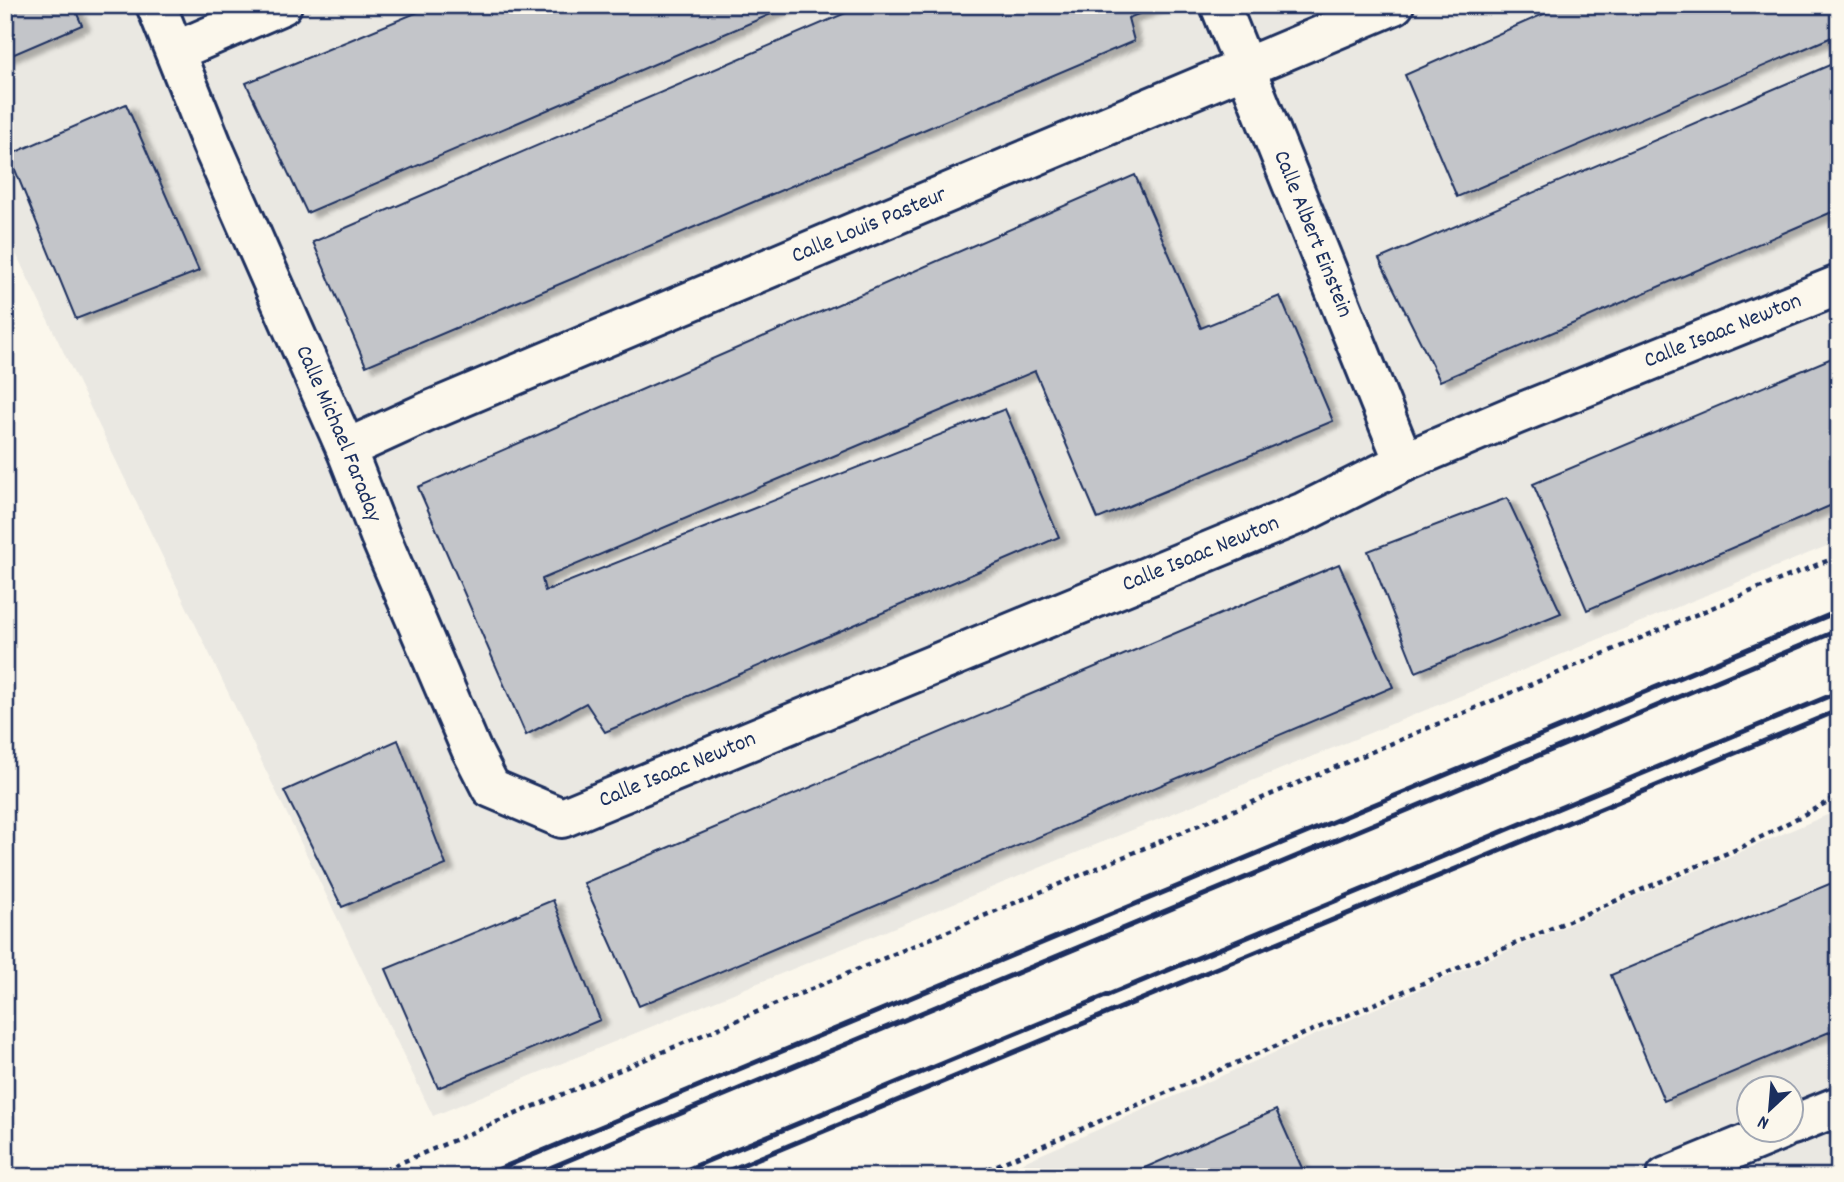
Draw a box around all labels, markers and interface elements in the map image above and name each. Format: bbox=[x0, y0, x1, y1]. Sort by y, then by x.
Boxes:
street label: Calle Albert Einstein bbox=[1264, 146, 1361, 323]
street label: Calle Louis Pasteur bbox=[787, 178, 952, 273]
street label: Calle Isaac Newton bbox=[1639, 285, 1807, 378]
street label: Calle Michael Faraday bbox=[286, 340, 390, 528]
street label: Calle Isaac Newton bbox=[1117, 507, 1284, 602]
street label: Calle Isaac Newton bbox=[594, 723, 761, 817]
north arrow bbox=[1736, 1074, 1806, 1144]
text: N bbox=[1754, 1107, 1774, 1135]

